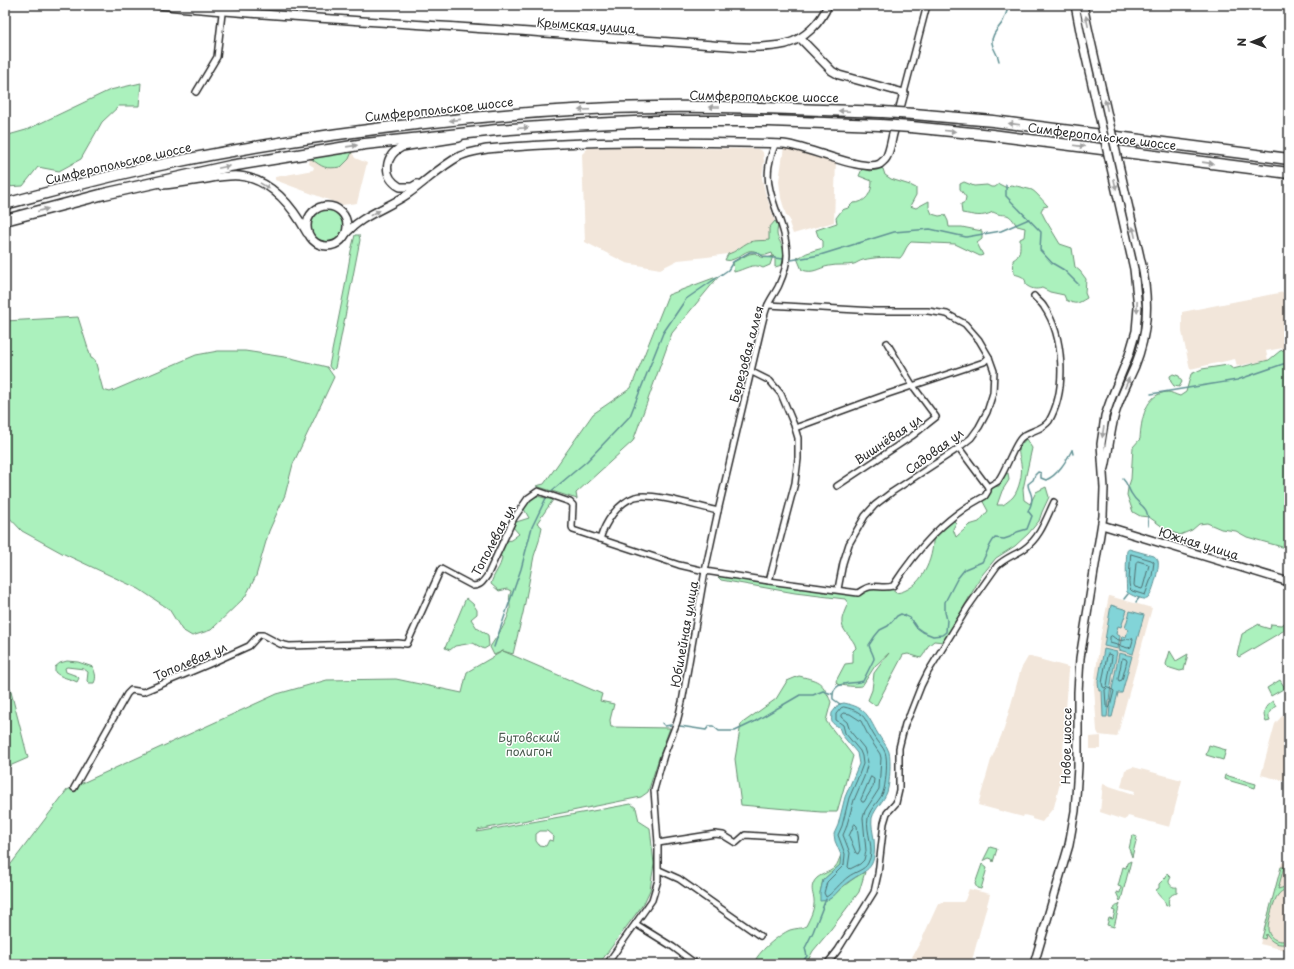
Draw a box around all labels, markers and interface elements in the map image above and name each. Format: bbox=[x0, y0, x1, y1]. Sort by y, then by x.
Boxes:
street label: Крымская улица bbox=[536, 13, 637, 37]
one-way arrow bbox=[1083, 15, 1089, 27]
north arrow bbox=[1232, 22, 1272, 62]
text: N bbox=[1233, 37, 1250, 47]
street label: Симферопольское шоссе bbox=[689, 86, 839, 106]
street label: Симферопольское шоссе bbox=[364, 92, 514, 126]
one-way arrow bbox=[1102, 99, 1108, 111]
one-way arrow bbox=[707, 104, 720, 110]
one-way arrow bbox=[577, 107, 590, 113]
one-way arrow bbox=[838, 107, 850, 114]
one-way arrow bbox=[449, 117, 461, 123]
street label: Симферопольское шоссе bbox=[1027, 118, 1177, 154]
one-way arrow bbox=[1008, 121, 1020, 127]
one-way arrow bbox=[517, 124, 529, 131]
one-way arrow bbox=[944, 128, 956, 134]
street label: Симферопольское шоссе bbox=[43, 137, 193, 189]
one-way arrow bbox=[1073, 142, 1085, 149]
one-way arrow bbox=[346, 143, 358, 149]
one-way arrow bbox=[1202, 160, 1214, 166]
one-way arrow bbox=[218, 164, 230, 170]
one-way arrow bbox=[1112, 177, 1118, 190]
one-way arrow bbox=[259, 183, 271, 190]
one-way arrow bbox=[36, 206, 49, 212]
one-way arrow bbox=[370, 210, 381, 217]
one-way arrow bbox=[1131, 225, 1137, 238]
one-way arrow bbox=[1134, 301, 1141, 313]
street label: Березовая аллея bbox=[724, 304, 768, 404]
one-way arrow bbox=[1124, 377, 1130, 388]
street label: Вишнёвая ул bbox=[851, 410, 925, 468]
street label: Садовая ул bbox=[901, 424, 967, 478]
one-way arrow bbox=[1100, 426, 1106, 438]
street label: Тополевая ул bbox=[467, 501, 519, 579]
street label: Южная улица bbox=[1157, 522, 1242, 564]
street label: Юбилейная улица bbox=[666, 579, 702, 689]
street label: Тополевая ул bbox=[150, 637, 230, 685]
street label: Новое шоссе bbox=[1056, 707, 1076, 785]
park label: Бутовский полигон bbox=[498, 728, 560, 760]

